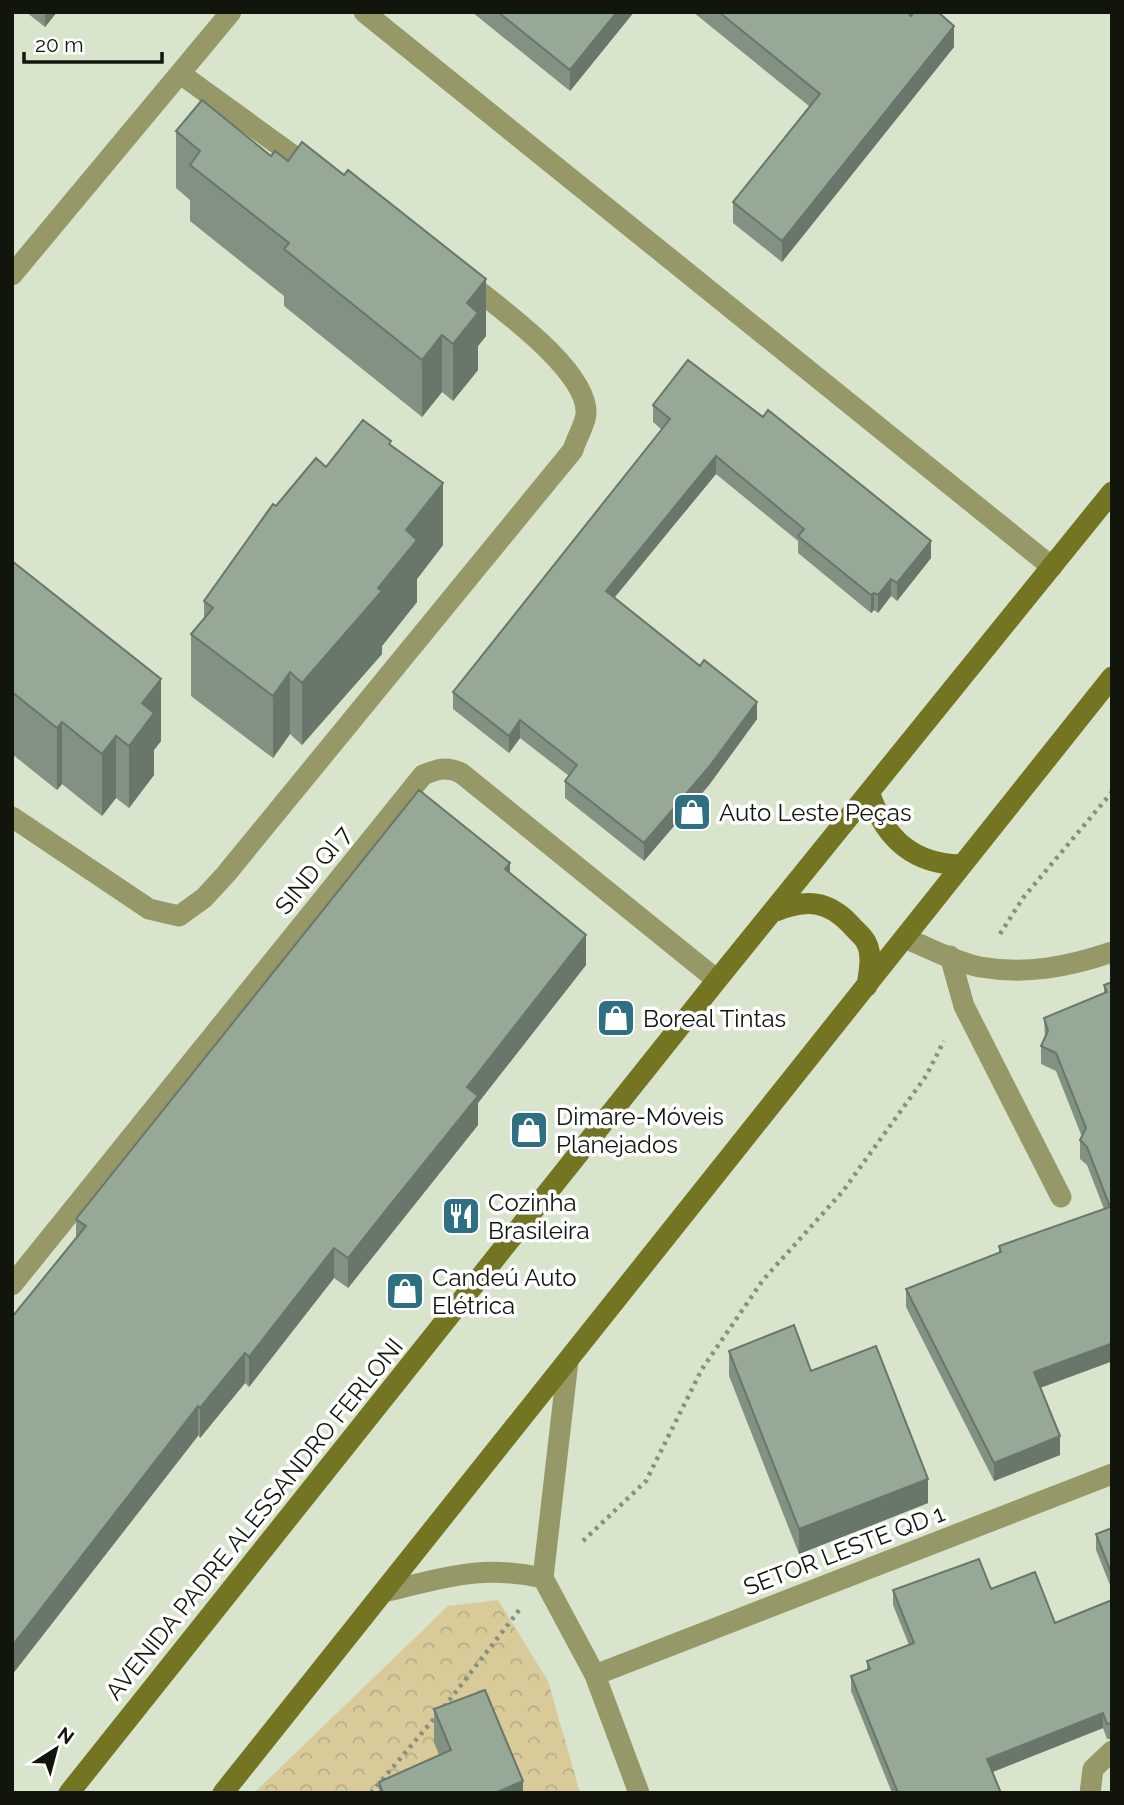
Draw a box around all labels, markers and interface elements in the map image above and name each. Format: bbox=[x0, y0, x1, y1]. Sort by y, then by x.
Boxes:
scale bar bbox=[24, 21, 163, 65]
text: 20 m bbox=[35, 32, 83, 57]
shop icon: Auto Leste Peças bbox=[671, 791, 713, 833]
place label: Auto Leste Peças bbox=[719, 798, 912, 827]
street label: SIND QI 7 bbox=[269, 820, 357, 920]
shop icon: Boreal Tintas bbox=[595, 997, 637, 1039]
place label: Boreal Tintas bbox=[643, 1004, 786, 1033]
place label: Dimare-Móveis Planejados bbox=[556, 1102, 724, 1159]
shop icon: Dimare-Móveis Planejados bbox=[508, 1109, 550, 1151]
place label: Cozinha Brasileira bbox=[488, 1188, 590, 1245]
restaurant icon: Cozinha Brasileira bbox=[440, 1195, 482, 1237]
place label: Candeú Auto Elétrica bbox=[432, 1263, 577, 1320]
shop icon: Candeú Auto Elétrica bbox=[384, 1270, 426, 1312]
street label: AVENIDA PADRE ALESSANDRO FERLONI bbox=[99, 1332, 409, 1706]
street label: SETOR LESTE QD 1 bbox=[739, 1498, 949, 1602]
north arrow bbox=[21, 1714, 91, 1784]
text: N bbox=[54, 1722, 78, 1748]

